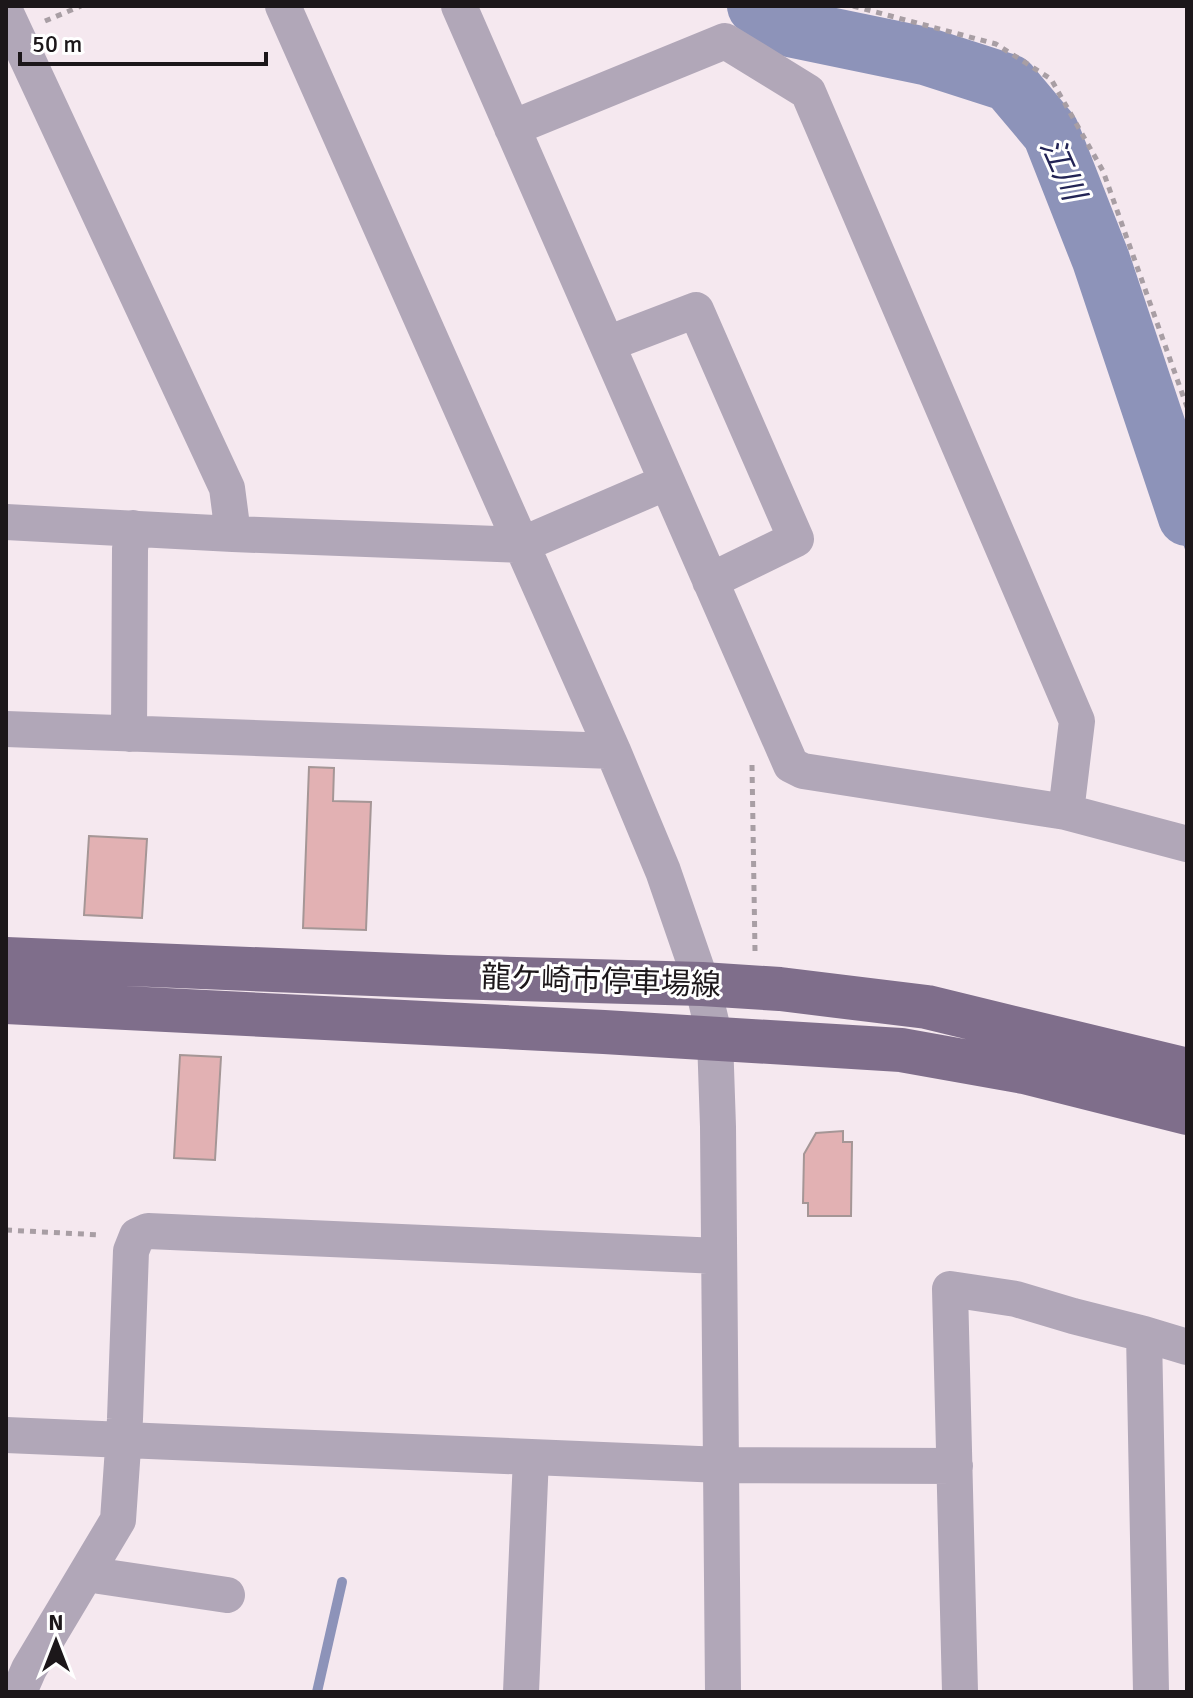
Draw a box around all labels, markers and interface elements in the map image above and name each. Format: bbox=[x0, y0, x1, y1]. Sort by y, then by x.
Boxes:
scale bar bbox=[20, 16, 266, 66]
text: 50 m bbox=[32, 29, 82, 59]
water label: 江川 bbox=[1032, 132, 1095, 209]
street label: 龍ケ崎市停車場線 bbox=[480, 959, 722, 1004]
north arrow bbox=[16, 1602, 96, 1682]
text: N bbox=[48, 1609, 64, 1636]

